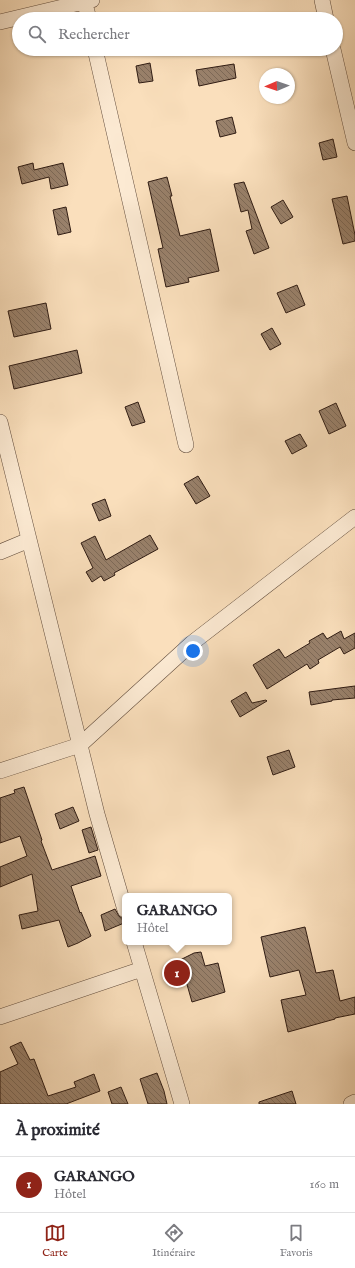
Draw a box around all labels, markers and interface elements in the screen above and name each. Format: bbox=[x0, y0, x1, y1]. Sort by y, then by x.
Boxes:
search box bbox=[12, 12, 343, 56]
icon: search bbox=[26, 23, 48, 45]
text: Rechercher bbox=[58, 25, 130, 44]
north arrow bbox=[259, 68, 295, 104]
your location bbox=[183, 641, 203, 661]
popup bbox=[122, 893, 232, 945]
text: GARANGO bbox=[137, 901, 217, 920]
text: Hôtel bbox=[137, 920, 169, 937]
pin: 1 bbox=[164, 958, 190, 988]
text: À proximité bbox=[16, 1120, 100, 1141]
text: GARANGO bbox=[54, 1167, 135, 1186]
text: 1 bbox=[27, 1176, 31, 1193]
text: 160 m bbox=[309, 1176, 339, 1193]
text: Hôtel bbox=[54, 1186, 86, 1203]
tab: Carte bbox=[42, 1222, 68, 1260]
tab: Itinéraire bbox=[152, 1222, 195, 1260]
tab: Favoris bbox=[280, 1222, 313, 1260]

